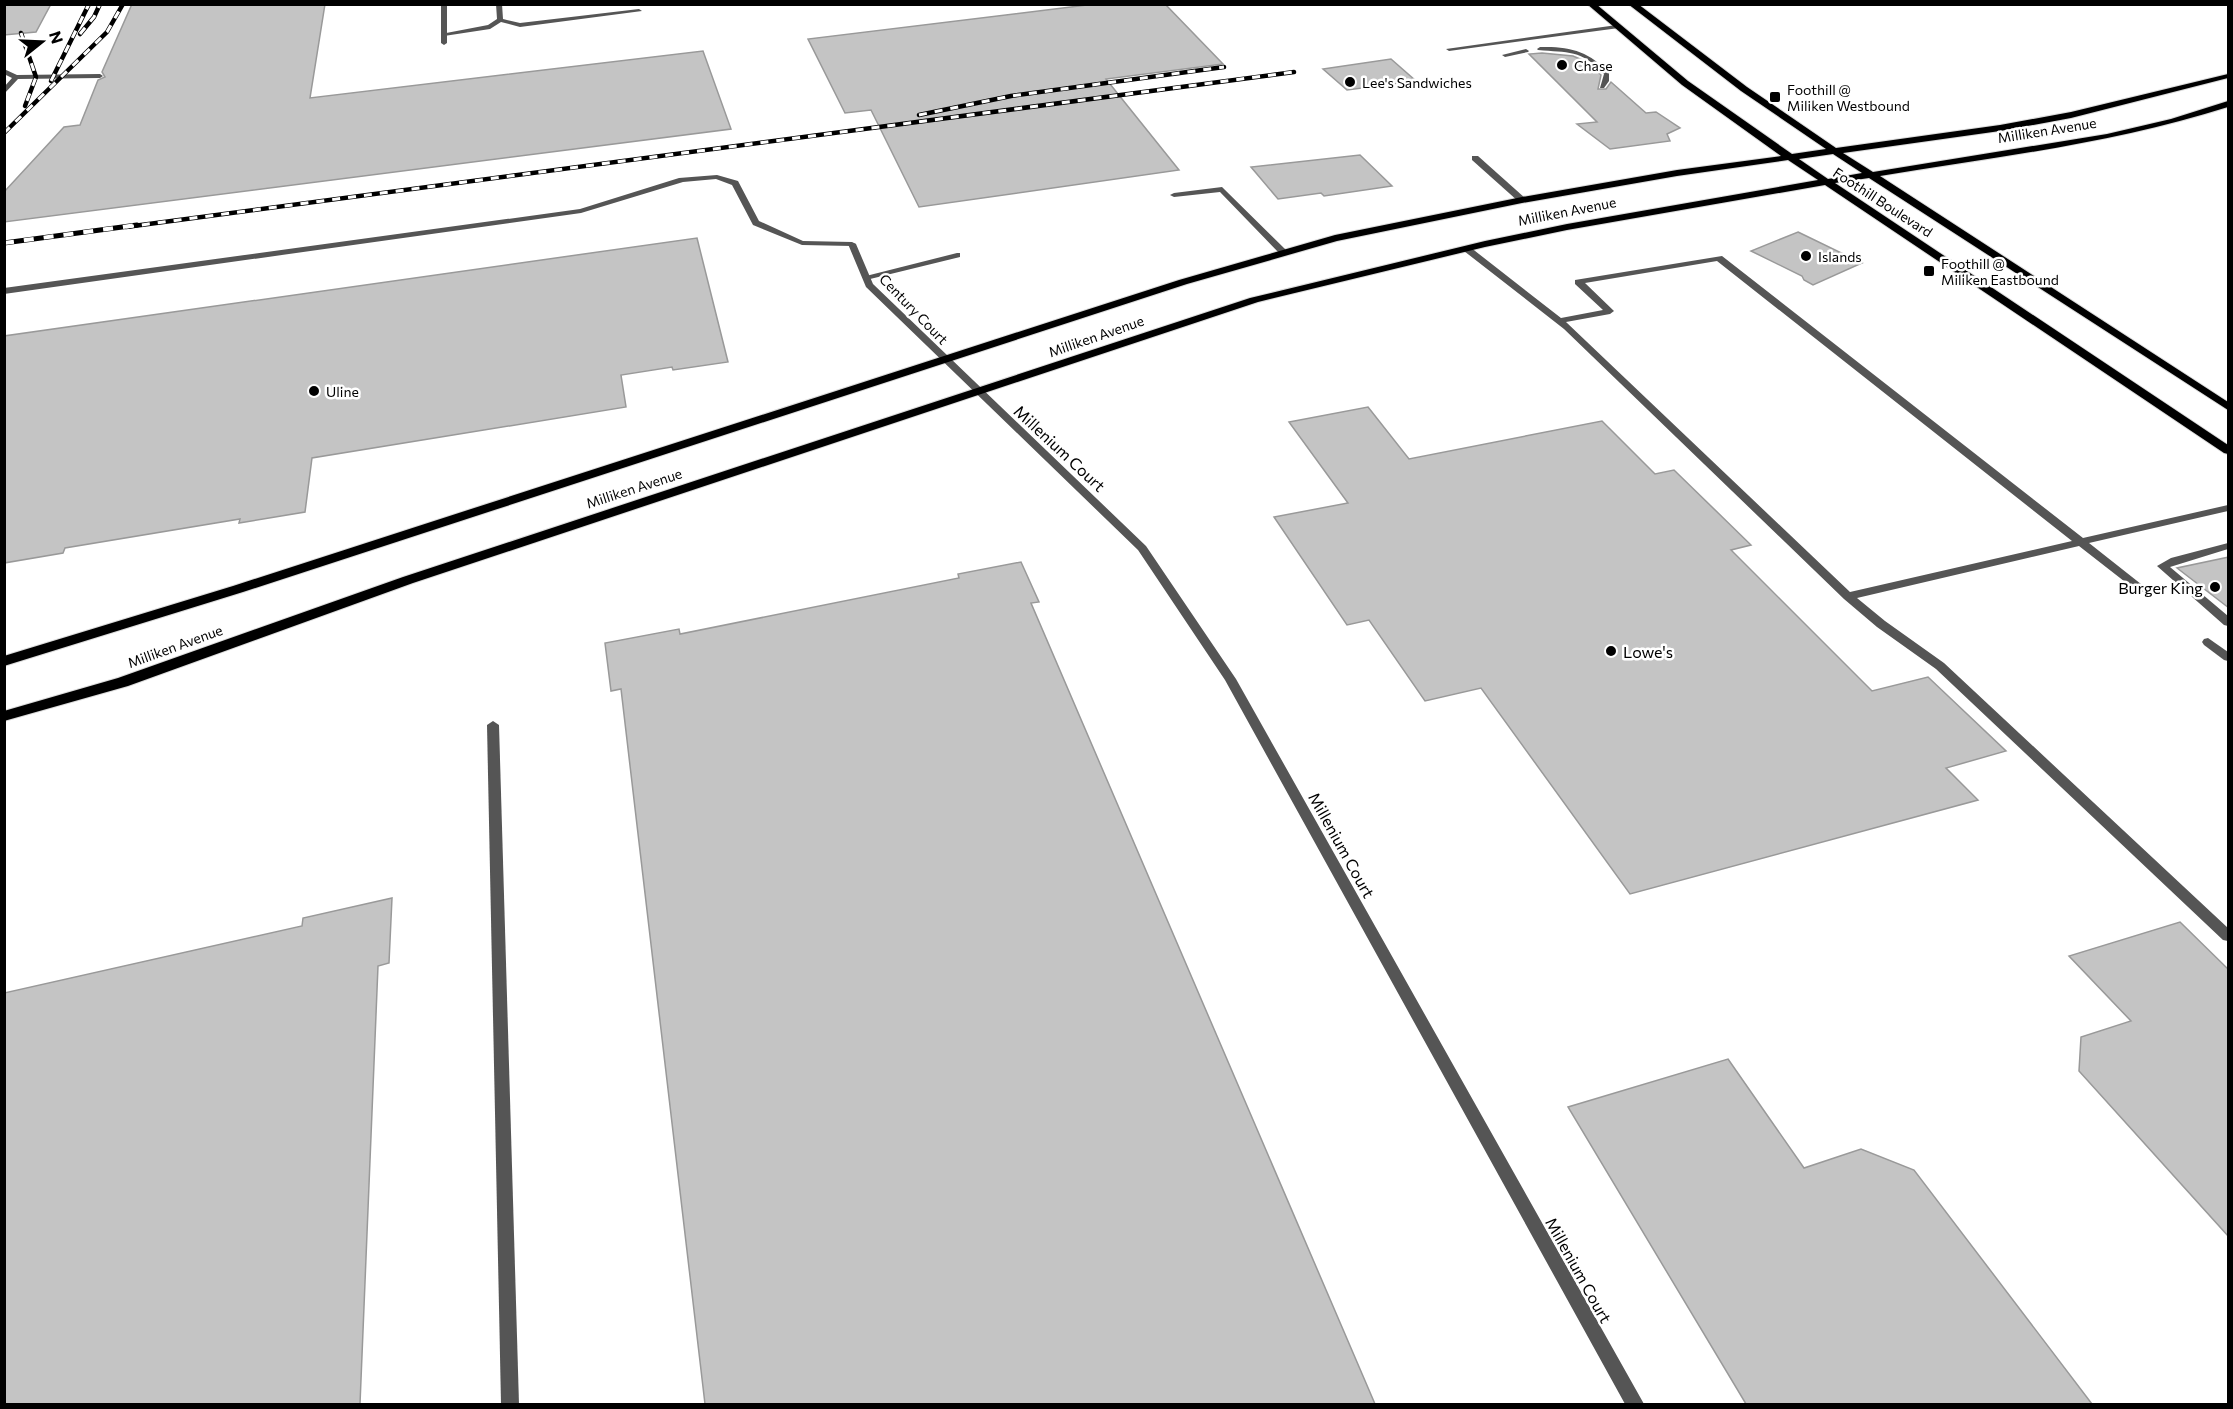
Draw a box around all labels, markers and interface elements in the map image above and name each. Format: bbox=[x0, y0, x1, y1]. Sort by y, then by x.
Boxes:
north arrow bbox=[12, 12, 72, 72]
text: N bbox=[46, 29, 68, 46]
place label: Chase bbox=[1574, 57, 1613, 74]
marker: Chase bbox=[1555, 58, 1569, 72]
place label: Lee's Sandwiches bbox=[1362, 74, 1472, 91]
marker: Lee's Sandwiches bbox=[1343, 75, 1357, 89]
place label: Foothill @ Miliken Westbound bbox=[1787, 81, 1910, 114]
marker: Foothill @ Miliken Westbound bbox=[1768, 90, 1782, 104]
street label: Milliken Avenue bbox=[1996, 114, 2098, 146]
street label: Foothill Boulevard bbox=[1830, 163, 1936, 241]
street label: Milliken Avenue bbox=[1516, 193, 1618, 229]
place label: Islands bbox=[1818, 248, 1862, 265]
marker: Islands bbox=[1799, 249, 1813, 263]
place label: Foothill @ Miliken Eastbound bbox=[1941, 255, 2059, 288]
marker: Foothill @ Miliken Eastbound bbox=[1922, 264, 1936, 278]
street label: Century Court bbox=[876, 270, 952, 348]
street label: Milliken Avenue bbox=[1046, 312, 1146, 360]
place label: Uline bbox=[326, 383, 359, 400]
marker: Uline bbox=[307, 384, 321, 398]
street label: Millenium Court bbox=[1010, 401, 1110, 495]
street label: Milliken Avenue bbox=[584, 465, 684, 511]
place label: Burger King bbox=[2118, 578, 2203, 597]
marker: Burger King bbox=[2208, 580, 2222, 594]
street label: Milliken Avenue bbox=[125, 621, 225, 671]
place label: Lowe's bbox=[1623, 642, 1673, 661]
marker: Lowe's bbox=[1604, 644, 1618, 658]
street label: Millenium Court bbox=[1305, 789, 1379, 901]
street label: Millenium Court bbox=[1542, 1214, 1616, 1326]

